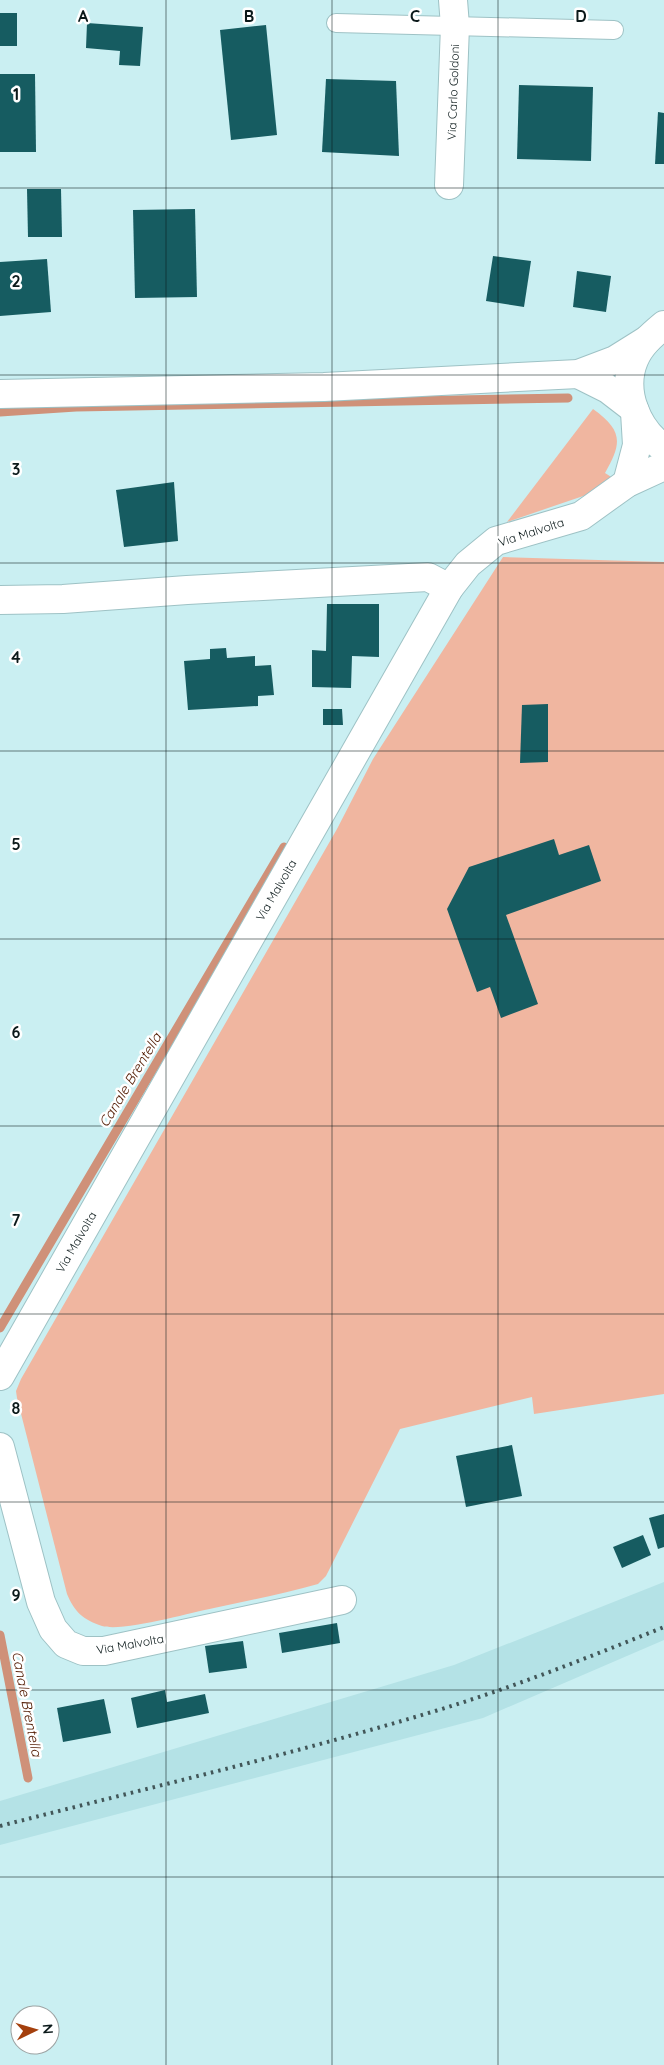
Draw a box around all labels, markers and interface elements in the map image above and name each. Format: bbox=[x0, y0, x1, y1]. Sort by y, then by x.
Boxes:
text: A bbox=[78, 6, 89, 26]
text: B bbox=[244, 6, 254, 26]
text: C bbox=[410, 6, 420, 26]
text: D bbox=[575, 6, 587, 26]
street label: Via Carlo Goldoni bbox=[444, 44, 462, 140]
text: 1 bbox=[13, 84, 19, 104]
text: 2 bbox=[11, 271, 21, 291]
text: 3 bbox=[12, 459, 20, 479]
street label: Via Malvolta bbox=[496, 514, 566, 550]
text: 4 bbox=[11, 647, 21, 667]
text: 5 bbox=[11, 834, 21, 854]
street label: Via Malvolta bbox=[252, 857, 300, 923]
text: 6 bbox=[12, 1022, 21, 1042]
water label: Canale Brentella bbox=[95, 1028, 166, 1130]
street label: Via Malvolta bbox=[52, 1209, 100, 1275]
text: 7 bbox=[12, 1210, 21, 1230]
text: 8 bbox=[12, 1398, 21, 1418]
text: 9 bbox=[11, 1585, 21, 1605]
street label: Via Malvolta bbox=[95, 1631, 165, 1657]
water label: Canale Brentella bbox=[8, 1650, 46, 1760]
north arrow bbox=[10, 2005, 60, 2055]
text: N bbox=[39, 2023, 57, 2035]

